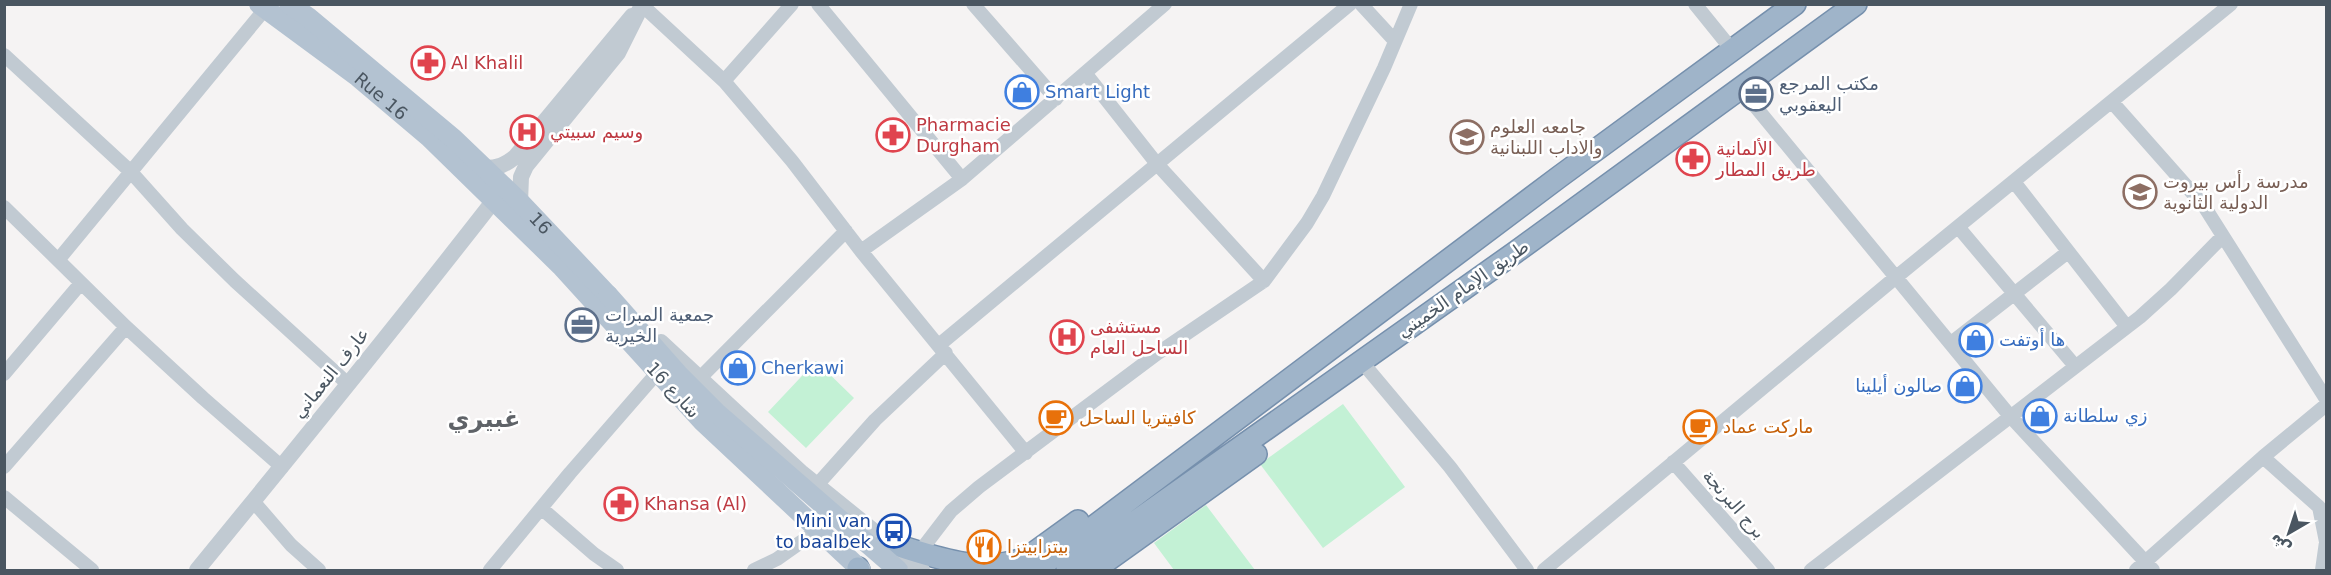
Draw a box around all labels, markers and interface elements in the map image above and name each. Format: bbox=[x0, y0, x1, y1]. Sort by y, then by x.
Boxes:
pharmacy icon: Al Khalil bbox=[410, 45, 446, 81]
place label: Al Khalil bbox=[451, 52, 523, 73]
street label: Rue 16 bbox=[350, 68, 412, 124]
place label: مكتب المرجع اليعقوبي bbox=[1779, 73, 1879, 116]
shop icon: Smart Light bbox=[1004, 74, 1040, 110]
office icon: مكتب المرجع اليعقوبي bbox=[1738, 76, 1774, 112]
place label: Smart Light bbox=[1045, 81, 1150, 102]
hospital icon: وسيم سبيتي bbox=[509, 114, 545, 150]
place label: Pharmacie Durgham bbox=[916, 114, 1011, 156]
place label: جامعه العلوم والاداب اللبنانية bbox=[1490, 116, 1603, 159]
pharmacy icon: Pharmacie Durgham bbox=[875, 117, 911, 153]
school or university icon: جامعه العلوم والاداب اللبنانية bbox=[1449, 119, 1485, 155]
place label: وسيم سبيتي bbox=[550, 121, 643, 143]
place label: الألمانية طريق المطار bbox=[1715, 138, 1816, 181]
pharmacy icon: الألمانية طريق المطار bbox=[1675, 141, 1711, 177]
place label: مدرسة رأس بيروت الدولية الثانوية bbox=[2163, 170, 2309, 214]
school or university icon: مدرسة رأس بيروت الدولية الثانوية bbox=[2122, 174, 2158, 210]
street label: 16 bbox=[525, 208, 556, 239]
street label: طريق الإمام الخميني bbox=[1393, 235, 1533, 343]
place label: جمعية المبرات الخيرية bbox=[605, 304, 714, 347]
office icon: جمعية المبرات الخيرية bbox=[564, 307, 600, 343]
place label: مستشفى الساحل العام bbox=[1090, 316, 1188, 358]
hospital icon: مستشفى الساحل العام bbox=[1049, 319, 1085, 355]
shop icon: ها أوتفت bbox=[1958, 322, 1994, 358]
street label: عارف النعماني bbox=[288, 323, 374, 423]
place label: ها أوتفت bbox=[1999, 328, 2065, 351]
shop icon: Cherkawi bbox=[720, 350, 756, 386]
street label: شارع 16 bbox=[642, 357, 704, 423]
place label: Cherkawi bbox=[761, 357, 844, 378]
shop icon: صالون أيلينا bbox=[1947, 368, 1983, 404]
place label: صالون أيلينا bbox=[1855, 374, 1942, 397]
shop icon: زي سلطانة bbox=[2022, 398, 2058, 434]
cafe icon: كافيتريا الساحل bbox=[1038, 400, 1074, 436]
district label: غبيري bbox=[448, 405, 520, 433]
place label: زي سلطانة bbox=[2063, 405, 2147, 427]
place label: كافيتريا الساحل bbox=[1079, 407, 1196, 429]
cafe icon: ماركت عماد bbox=[1682, 409, 1718, 445]
place label: ماركت عماد bbox=[1723, 416, 1813, 437]
street label: برج البرنجة bbox=[1698, 465, 1770, 543]
pharmacy icon: Khansa (Al) bbox=[603, 486, 639, 522]
place label: Khansa (Al) bbox=[644, 493, 747, 514]
north arrow bbox=[2259, 503, 2319, 563]
place label: Mini van to baalbek bbox=[776, 510, 872, 552]
bus stop icon: Mini van to baalbek bbox=[876, 513, 912, 549]
restaurant icon: بيتزابيتزا bbox=[966, 529, 1002, 565]
text: ش bbox=[2265, 530, 2294, 559]
place label: بيتزابيتزا bbox=[1007, 536, 1069, 558]

